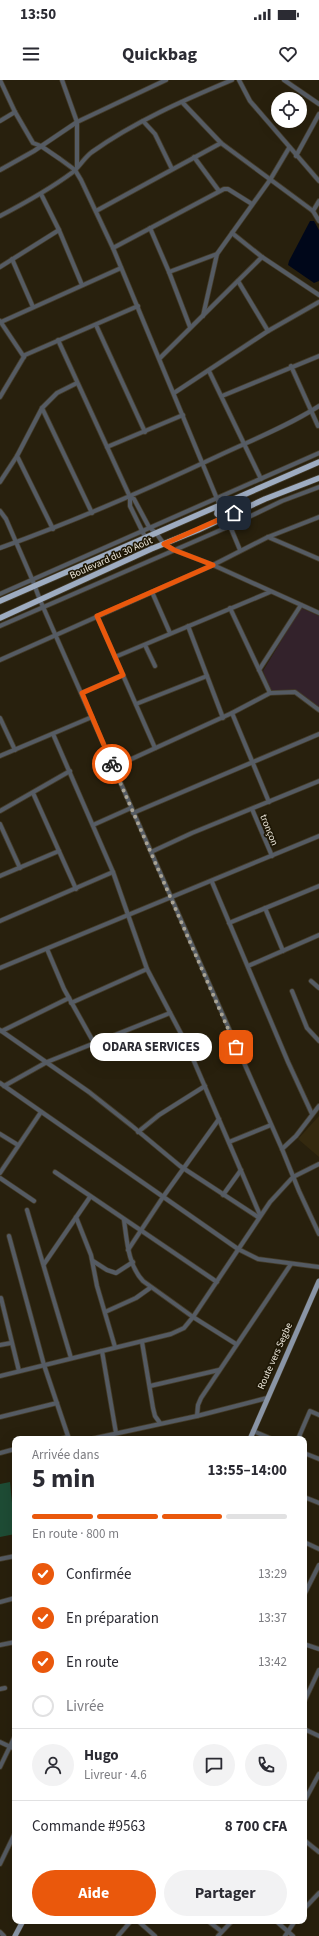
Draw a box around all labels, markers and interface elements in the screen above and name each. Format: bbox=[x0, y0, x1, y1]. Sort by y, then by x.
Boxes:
text: 13:50 bbox=[20, 4, 56, 25]
text: Quickbag bbox=[122, 42, 197, 67]
icon: menu bbox=[20, 43, 42, 65]
icon: heart bbox=[277, 43, 299, 65]
map controls bbox=[271, 92, 307, 128]
button: locate bbox=[271, 92, 307, 128]
pin bbox=[217, 496, 251, 530]
icon: home bbox=[223, 502, 245, 524]
street label: Boulevard du 30 Août bbox=[67, 533, 155, 583]
courier bbox=[92, 744, 132, 784]
icon: bike bbox=[101, 753, 123, 775]
street label: tronçon bbox=[256, 812, 282, 848]
pin bbox=[219, 1030, 253, 1064]
callout: ODARA SERVICES bbox=[90, 1033, 212, 1061]
icon: bag bbox=[225, 1036, 247, 1058]
text: ODARA SERVICES bbox=[102, 1038, 200, 1056]
street label: Route vers Segbe bbox=[254, 1320, 296, 1392]
text: Arrivée dans bbox=[32, 1446, 99, 1464]
text: 5 min bbox=[32, 1460, 95, 1497]
text: 13:55–14:00 bbox=[207, 1460, 287, 1481]
text: En route · 800 m bbox=[32, 1525, 119, 1543]
icon: check bbox=[32, 1563, 54, 1585]
text: Confirmée bbox=[66, 1564, 132, 1585]
text: 13:29 bbox=[258, 1565, 287, 1583]
icon: check bbox=[32, 1607, 54, 1629]
text: En préparation bbox=[66, 1608, 159, 1629]
text: 13:37 bbox=[258, 1609, 287, 1627]
icon: check bbox=[32, 1651, 54, 1673]
text: En route bbox=[66, 1652, 119, 1673]
text: 13:42 bbox=[258, 1653, 287, 1671]
text: Livrée bbox=[66, 1696, 104, 1717]
button: person bbox=[32, 1744, 74, 1786]
button: chat bbox=[193, 1744, 235, 1786]
button: phone bbox=[245, 1744, 287, 1786]
text: Hugo bbox=[84, 1745, 119, 1766]
text: Livreur · 4.6 bbox=[84, 1766, 147, 1784]
text: Commande #9563 bbox=[32, 1816, 145, 1837]
text: 8 700 CFA bbox=[225, 1816, 287, 1837]
button: Aide bbox=[32, 1870, 156, 1916]
button: Partager bbox=[164, 1870, 287, 1916]

